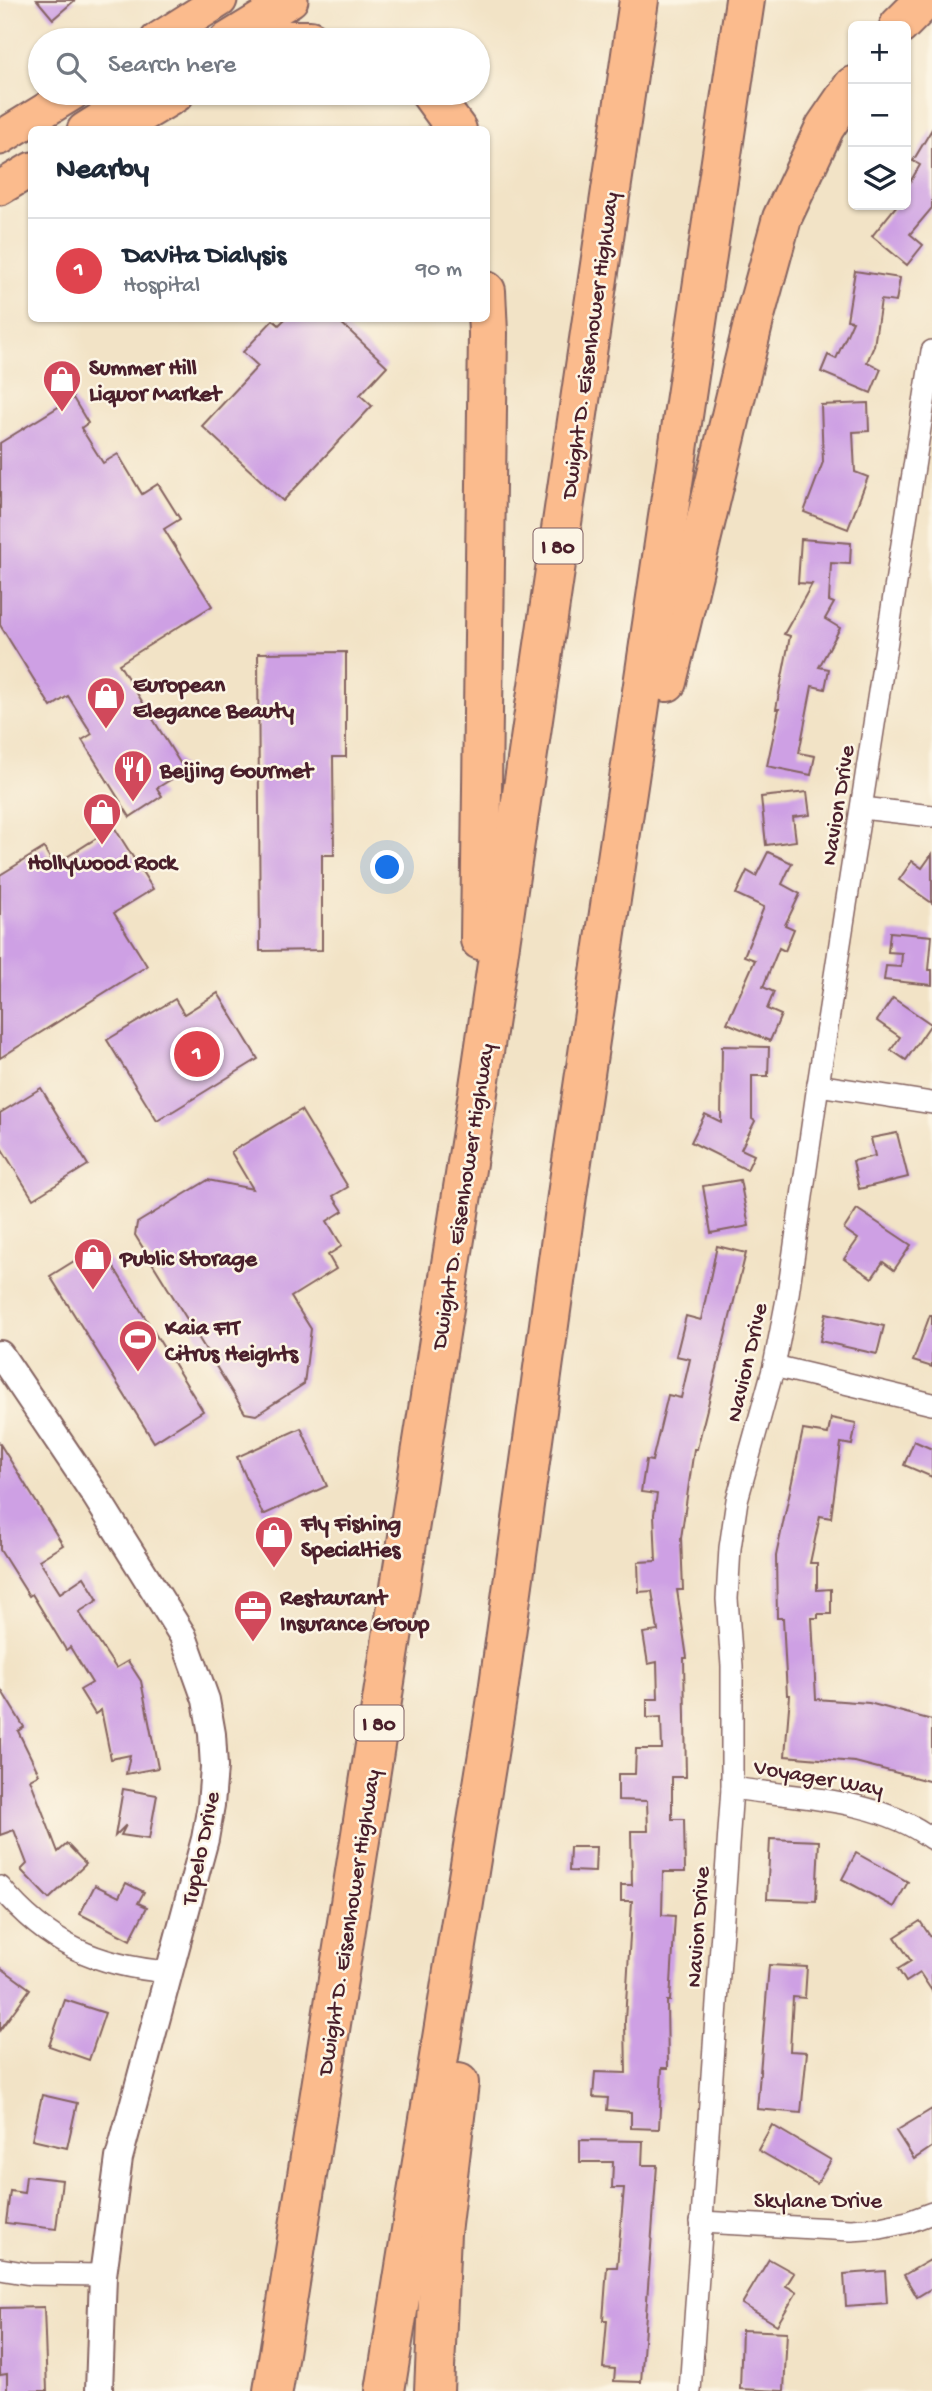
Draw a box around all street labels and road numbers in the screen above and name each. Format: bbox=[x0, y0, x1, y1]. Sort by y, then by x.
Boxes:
street label: Dwight D. Eisenhower Highway bbox=[556, 190, 626, 503]
road number: I 80 bbox=[534, 528, 582, 564]
street label: Navion Drive bbox=[817, 742, 862, 868]
street label: Dwight D. Eisenhower Highway bbox=[427, 1042, 502, 1353]
street label: Navion Drive bbox=[722, 1300, 775, 1425]
road number: I 80 bbox=[354, 1706, 404, 1740]
street label: Voyager Way bbox=[751, 1755, 885, 1804]
street label: Dwight D. Eisenhower Highway bbox=[313, 1768, 388, 2079]
street label: Tupelo Drive bbox=[177, 1788, 228, 1910]
street label: Navion Drive bbox=[682, 1865, 717, 1989]
street label: Skylane Drive bbox=[754, 2189, 883, 2216]

